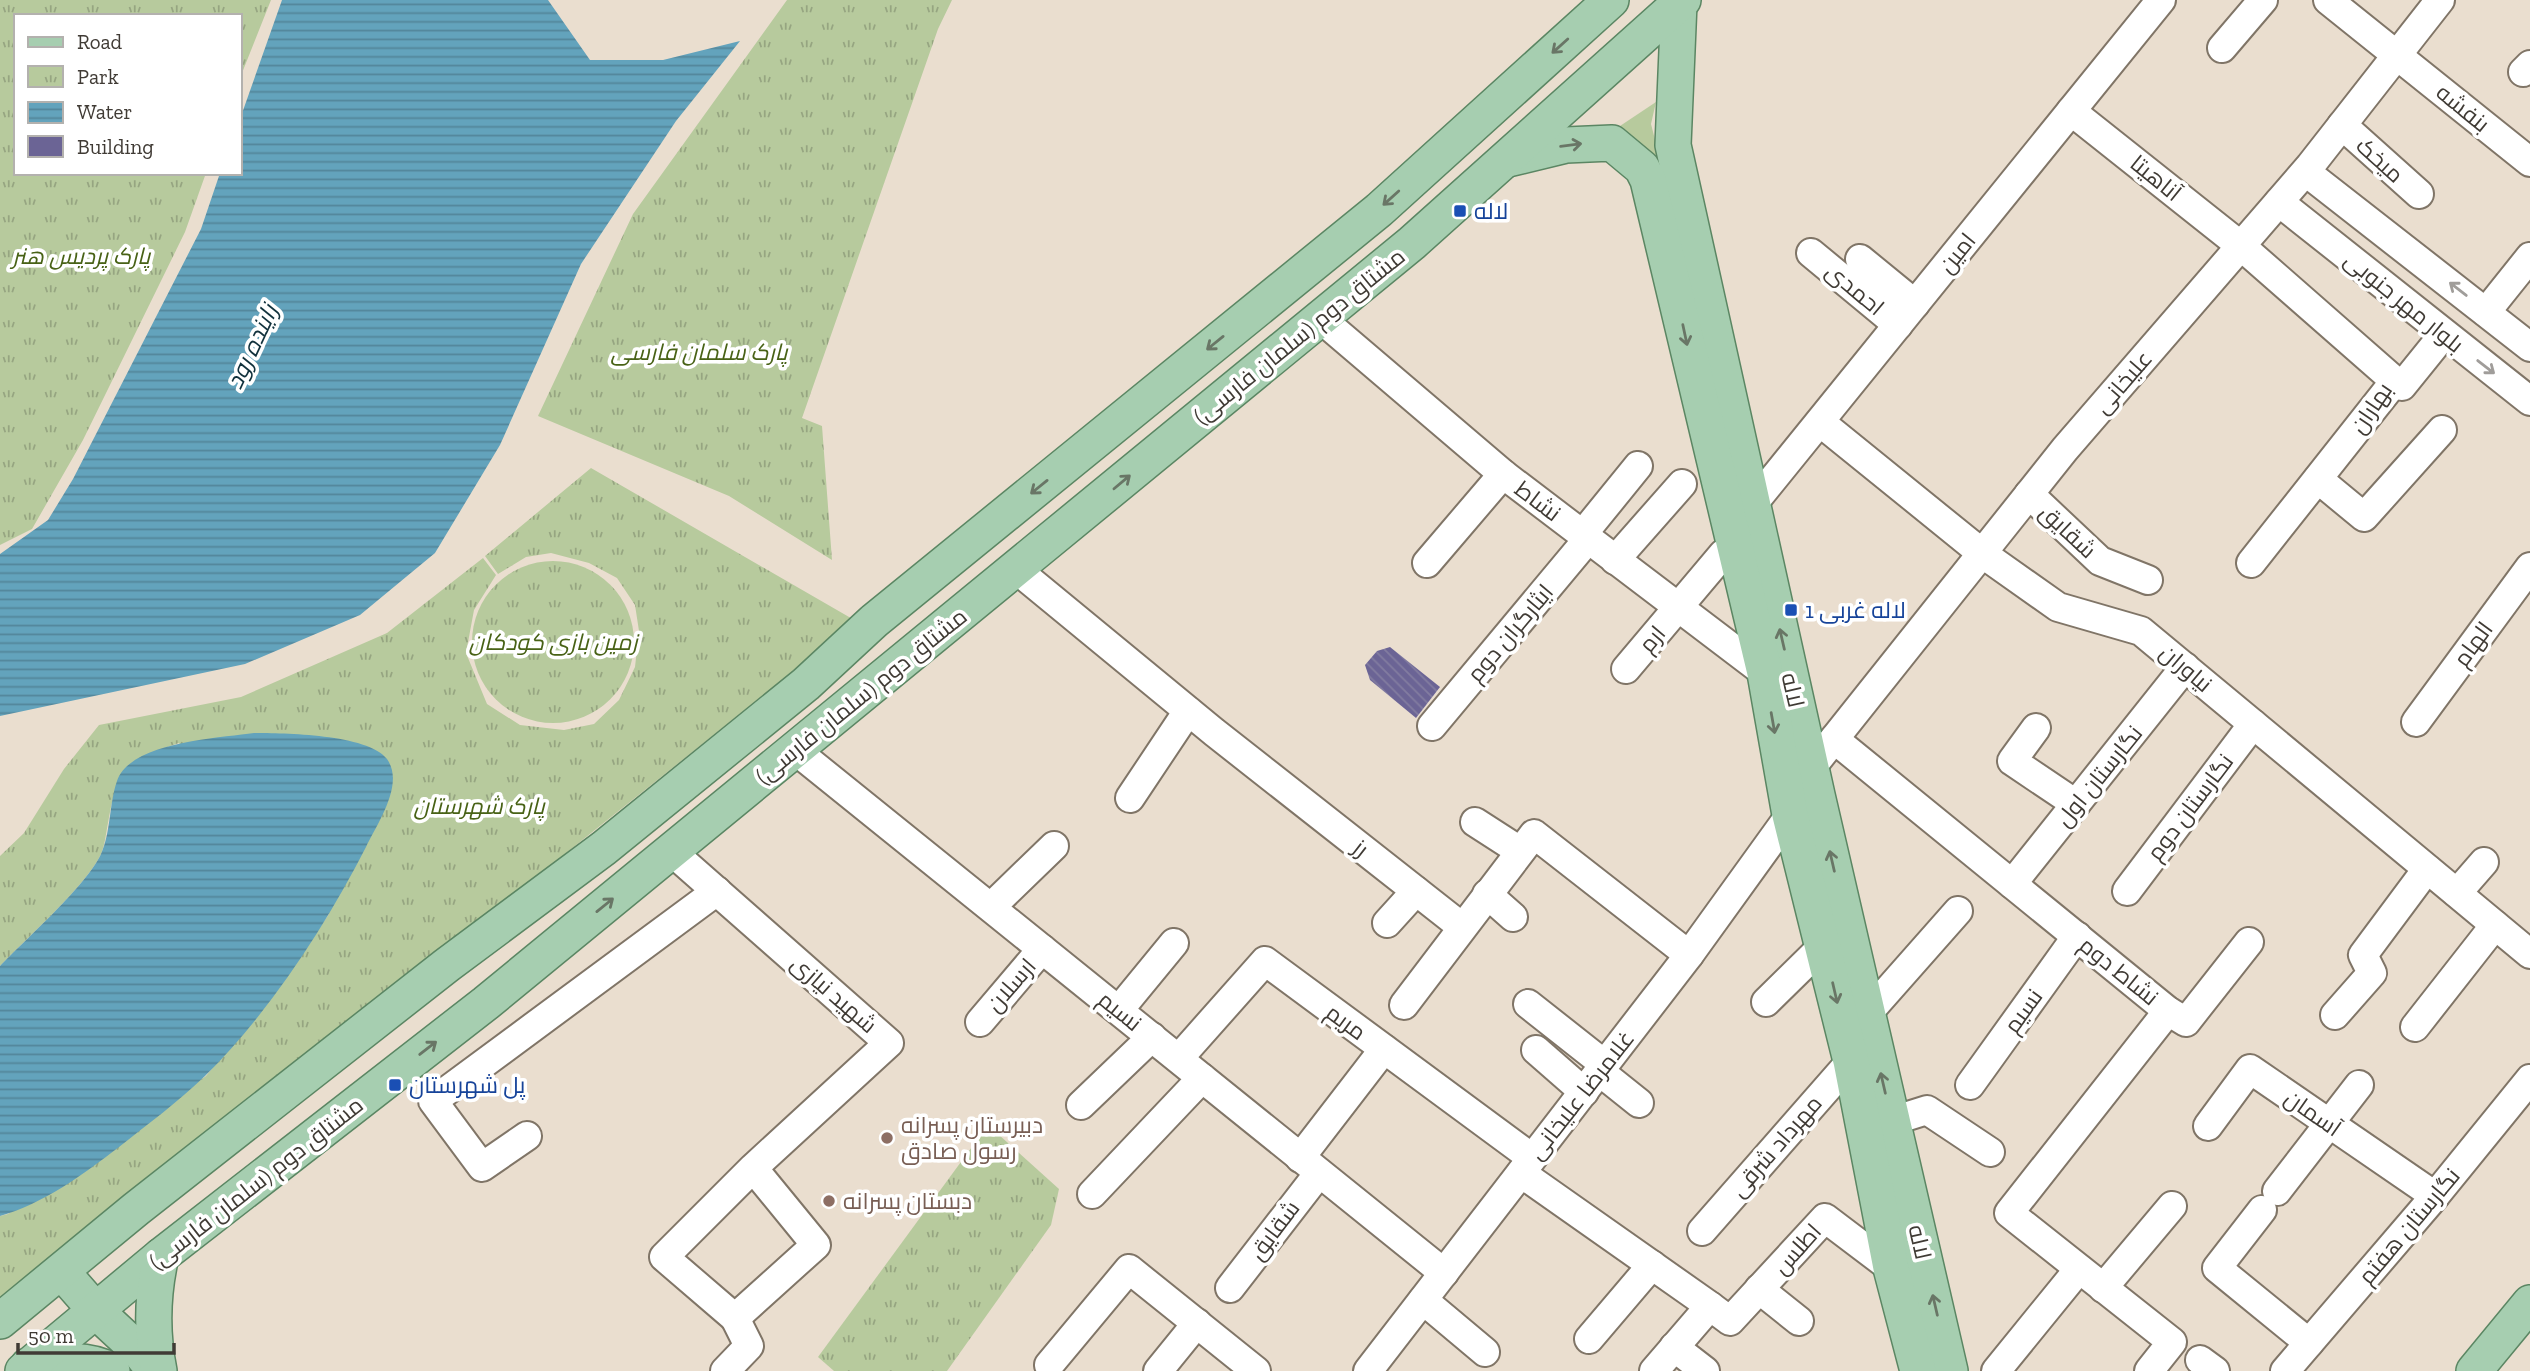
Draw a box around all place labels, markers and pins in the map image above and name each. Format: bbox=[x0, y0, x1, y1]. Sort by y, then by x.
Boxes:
place label: لاله bbox=[1474, 197, 1508, 225]
marker: لاله bbox=[1452, 203, 1468, 219]
place label: لاله غربی 1 bbox=[1805, 596, 1906, 624]
marker: لاله غربی 1 bbox=[1783, 602, 1799, 618]
place label: پل شهرستان bbox=[409, 1071, 525, 1100]
marker: پل شهرستان bbox=[387, 1077, 403, 1093]
place label: دبیرستان پسرانه رسول صادق bbox=[901, 1111, 1043, 1165]
marker: دبیرستان پسرانه رسول صادق bbox=[879, 1130, 895, 1146]
place label: دبستان پسرانه bbox=[843, 1187, 972, 1216]
marker: دبستان پسرانه bbox=[821, 1193, 837, 1209]

